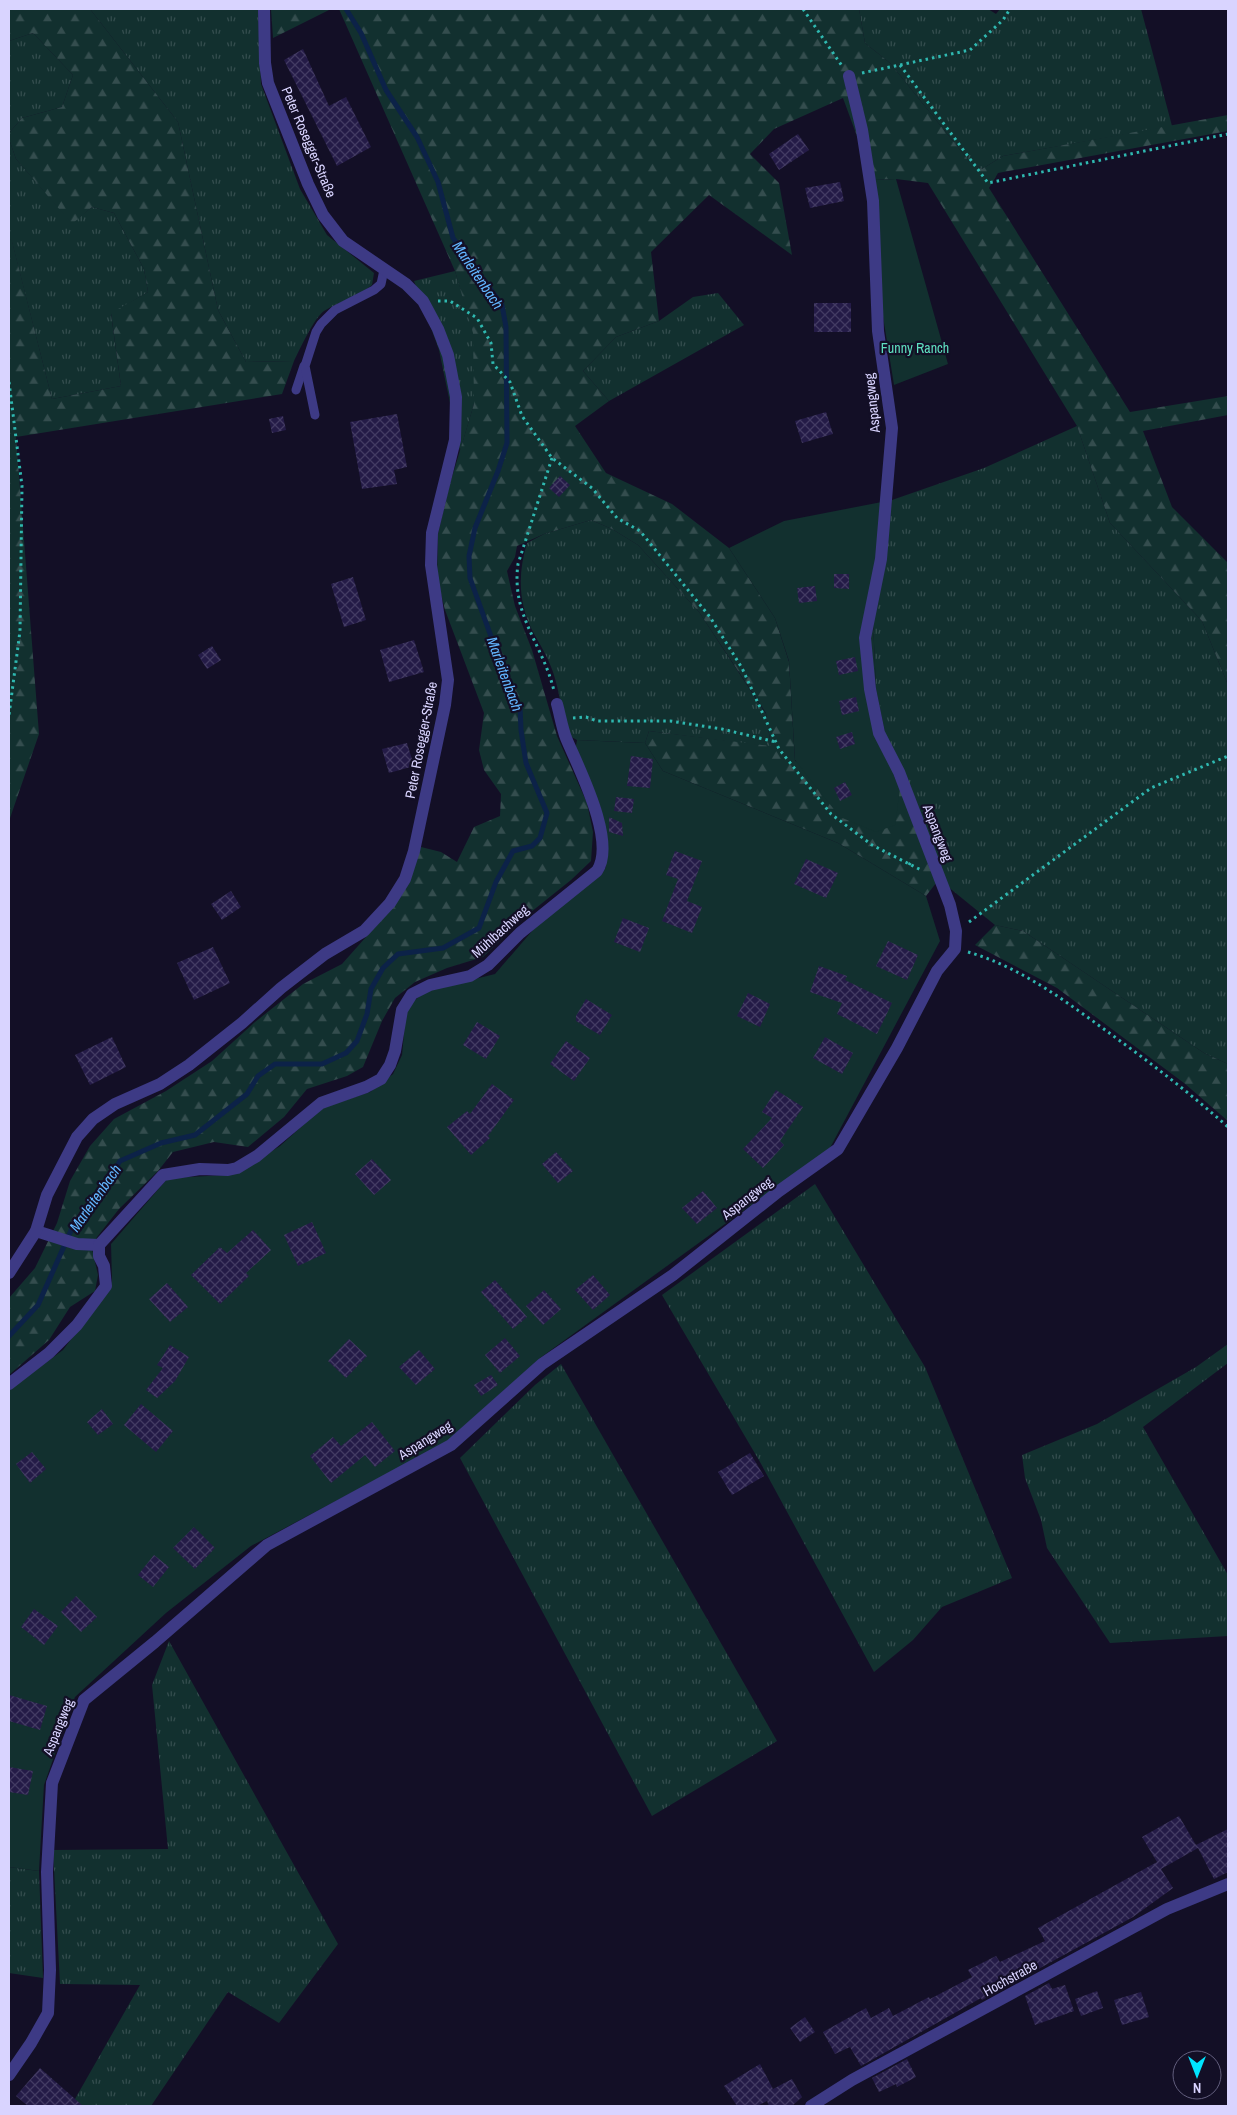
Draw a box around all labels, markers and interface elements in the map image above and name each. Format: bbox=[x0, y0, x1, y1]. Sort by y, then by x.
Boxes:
street label: Peter Rosegger-Straße bbox=[278, 84, 340, 200]
water label: Marleitenbach bbox=[447, 237, 509, 313]
park label: Funny Ranch bbox=[881, 339, 949, 357]
street label: Aspangweg bbox=[860, 372, 884, 435]
water label: Marleitenbach bbox=[482, 634, 528, 714]
street label: Peter Rosegger-Straße bbox=[401, 680, 441, 800]
street label: Aspangweg bbox=[918, 801, 957, 865]
street label: Mühlbachweg bbox=[468, 900, 533, 961]
water label: Marleitenbach bbox=[64, 1160, 126, 1236]
street label: Aspangweg bbox=[717, 1172, 777, 1224]
street label: Aspangweg bbox=[394, 1416, 456, 1464]
street label: Aspangweg bbox=[38, 1695, 78, 1759]
street label: Hochstraße bbox=[980, 1956, 1040, 2000]
north arrow bbox=[1172, 2050, 1222, 2100]
text: N bbox=[1193, 2079, 1201, 2097]

